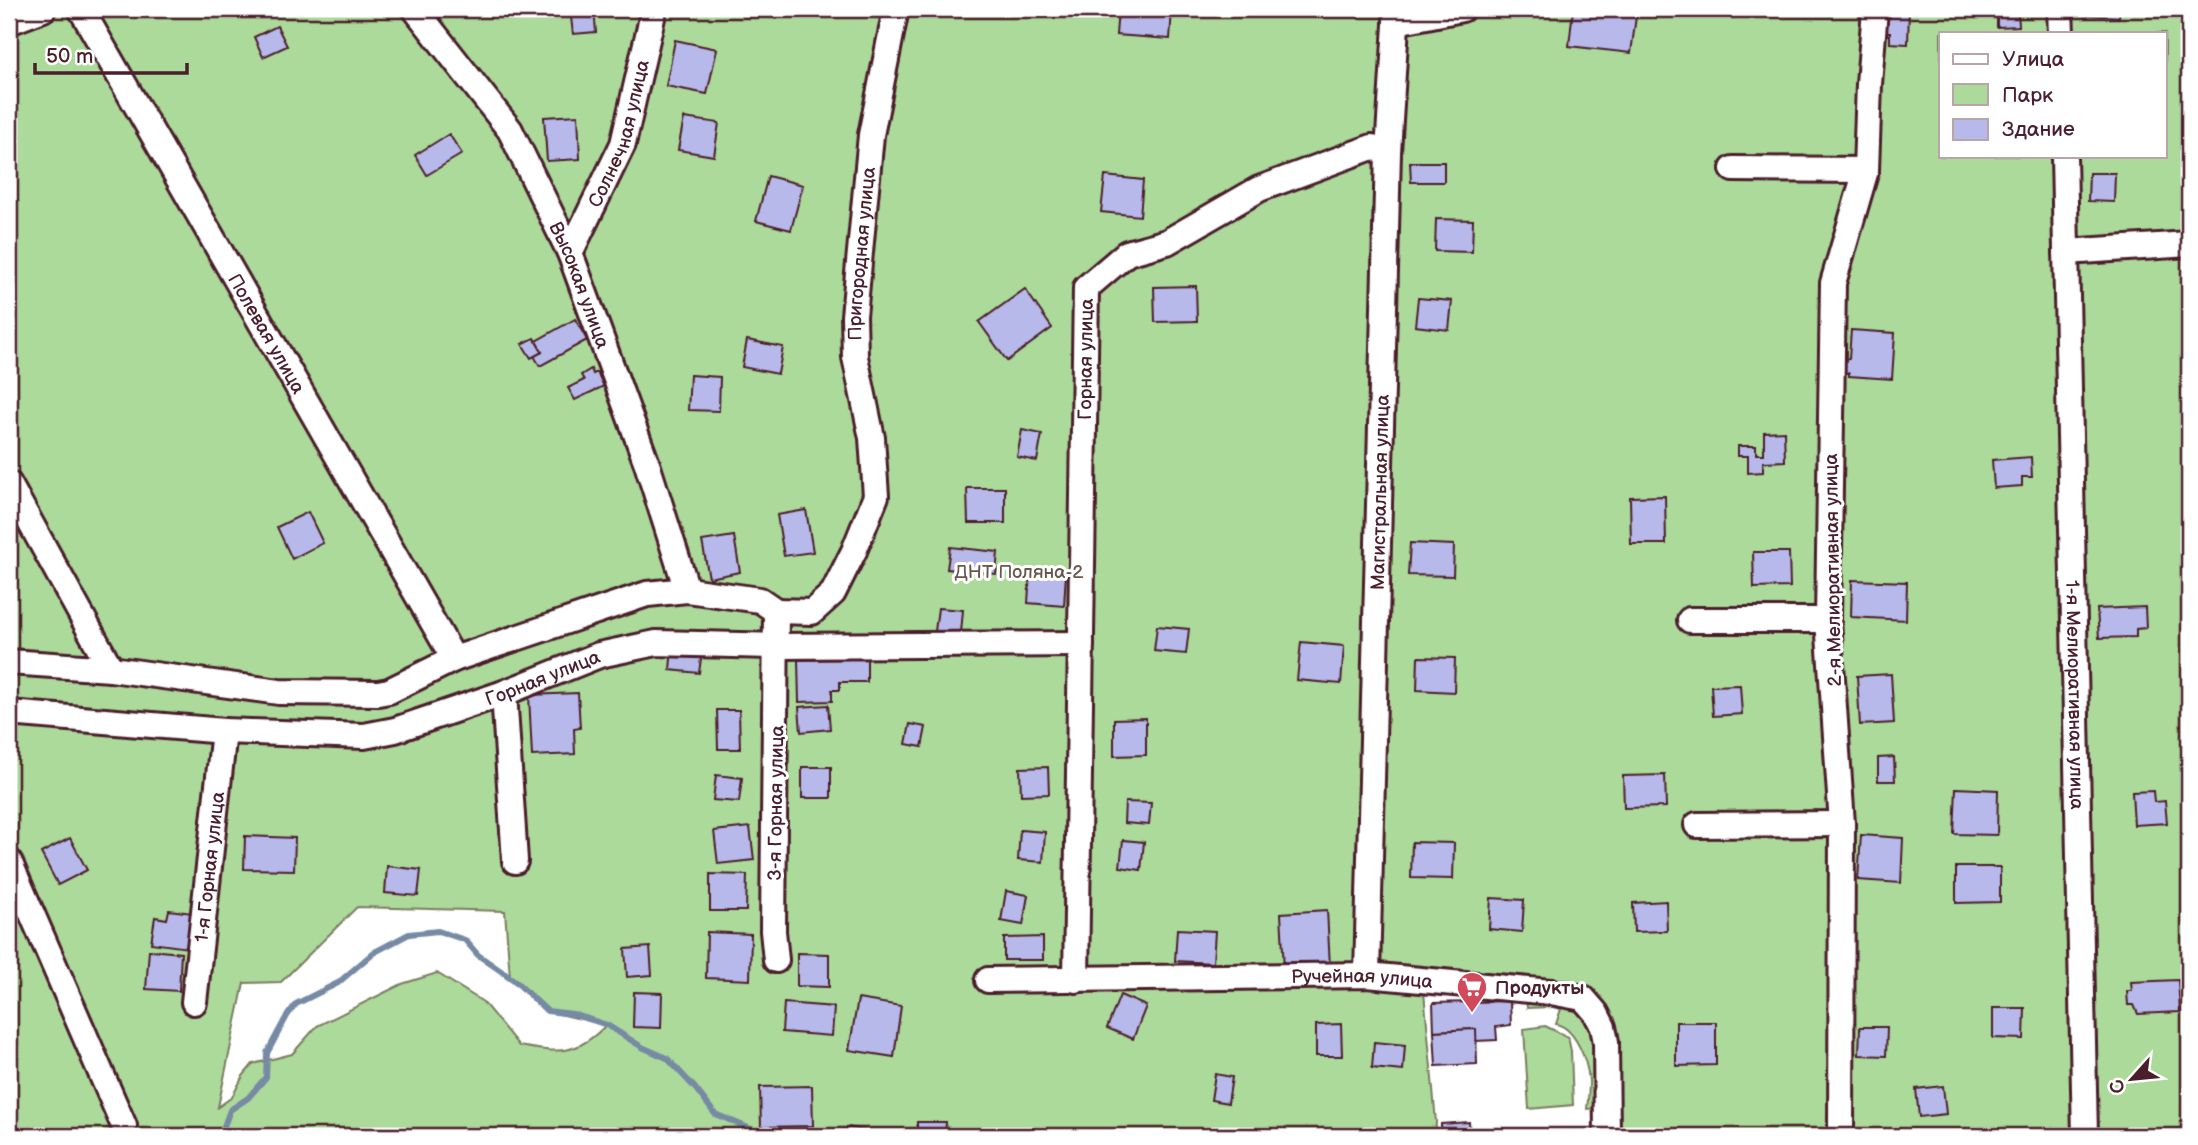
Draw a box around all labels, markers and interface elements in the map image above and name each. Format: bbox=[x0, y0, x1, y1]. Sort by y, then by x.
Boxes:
scale bar bbox=[35, 32, 187, 76]
legend bbox=[1939, 32, 2166, 158]
text: 50 m bbox=[46, 44, 93, 69]
text: Улица bbox=[2002, 47, 2065, 72]
street label: Солнечная улица bbox=[584, 58, 655, 211]
text: Парк bbox=[2002, 83, 2053, 108]
text: Здание bbox=[2002, 117, 2075, 142]
street label: Пригородная улица bbox=[844, 166, 881, 341]
street label: Высокая улица bbox=[543, 218, 614, 352]
street label: Полевая улица bbox=[222, 270, 309, 398]
street label: Горная улица bbox=[1074, 298, 1099, 420]
street label: Магистральная улица bbox=[1367, 394, 1395, 590]
street label: 2-я Мелиоративная улица bbox=[1820, 453, 1847, 687]
park label: ДНТ Поляна-2 bbox=[954, 561, 1084, 584]
street label: 1-я Мелиоративная улица bbox=[2060, 580, 2088, 810]
street label: Горная улица bbox=[483, 646, 604, 711]
street label: 3-я Горная улица bbox=[764, 725, 789, 881]
street label: 1-я Горная улица bbox=[191, 790, 230, 944]
street label: Ручейная улица bbox=[1291, 965, 1434, 994]
supermarket icon: Продукты bbox=[1455, 970, 1489, 1014]
place label: Продукты bbox=[1495, 977, 1584, 1000]
north arrow bbox=[2096, 1044, 2166, 1114]
text: С bbox=[2105, 1075, 2131, 1097]

